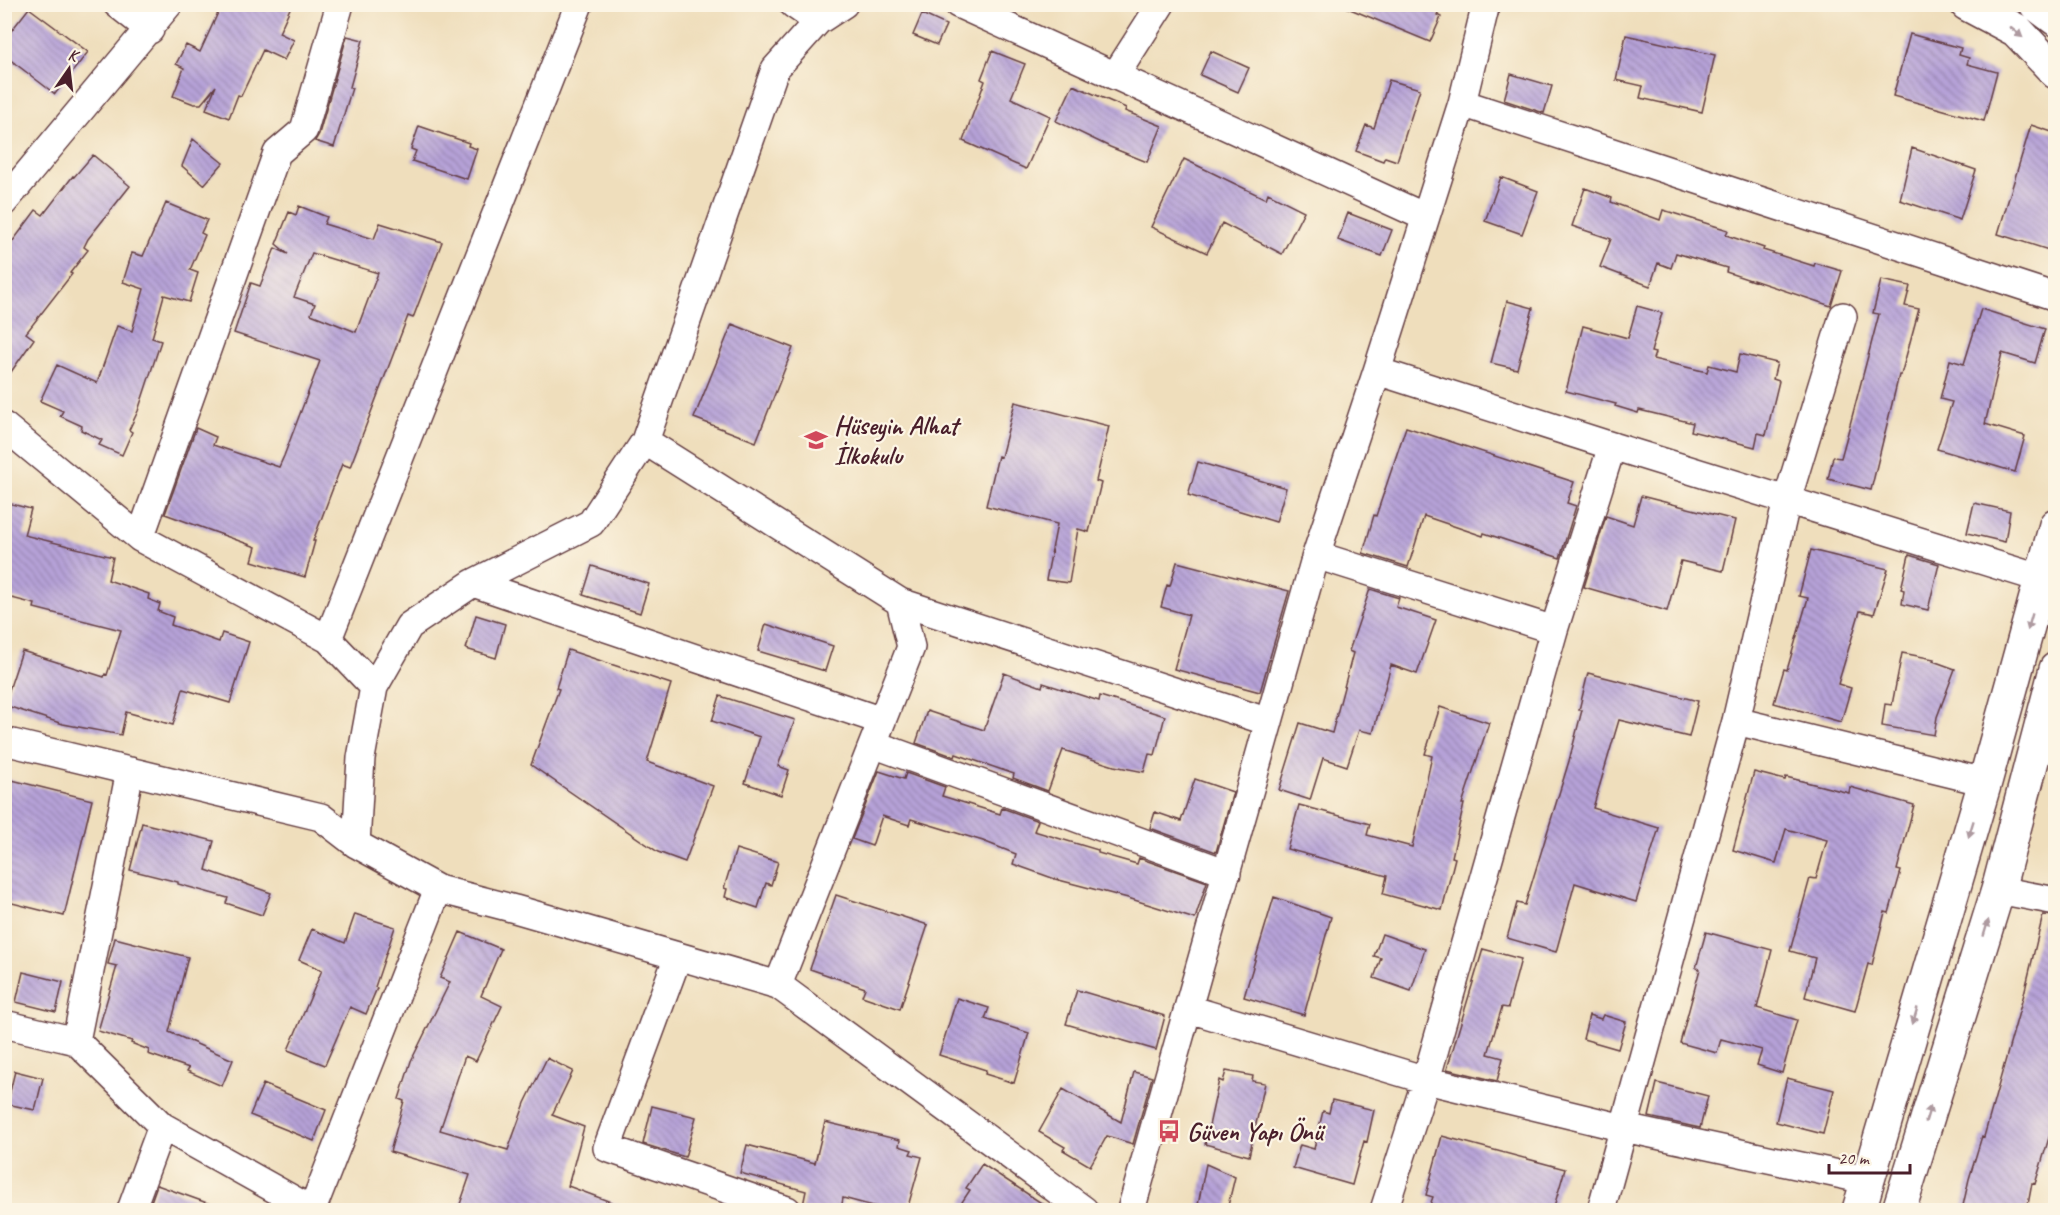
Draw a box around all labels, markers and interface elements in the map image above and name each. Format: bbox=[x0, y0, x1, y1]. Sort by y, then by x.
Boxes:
one-way arrow bbox=[2008, 26, 2024, 39]
north arrow bbox=[39, 39, 99, 99]
text: K bbox=[66, 45, 83, 67]
place label: Hüseyin Alhat İlkokulu bbox=[834, 409, 962, 472]
school or university icon: Hüseyin Alhat İlkokulu bbox=[803, 427, 829, 453]
one-way arrow bbox=[2025, 613, 2034, 631]
one-way arrow bbox=[1965, 820, 1975, 838]
one-way arrow bbox=[1982, 919, 1991, 937]
one-way arrow bbox=[1910, 1007, 1919, 1025]
one-way arrow bbox=[1924, 1105, 1933, 1123]
place label: Güven Yapı Önü bbox=[1187, 1115, 1326, 1148]
bus stop icon: Güven Yapı Önü bbox=[1156, 1118, 1182, 1144]
scale bar bbox=[1829, 1137, 1910, 1175]
text: 20 m bbox=[1838, 1147, 1871, 1169]

